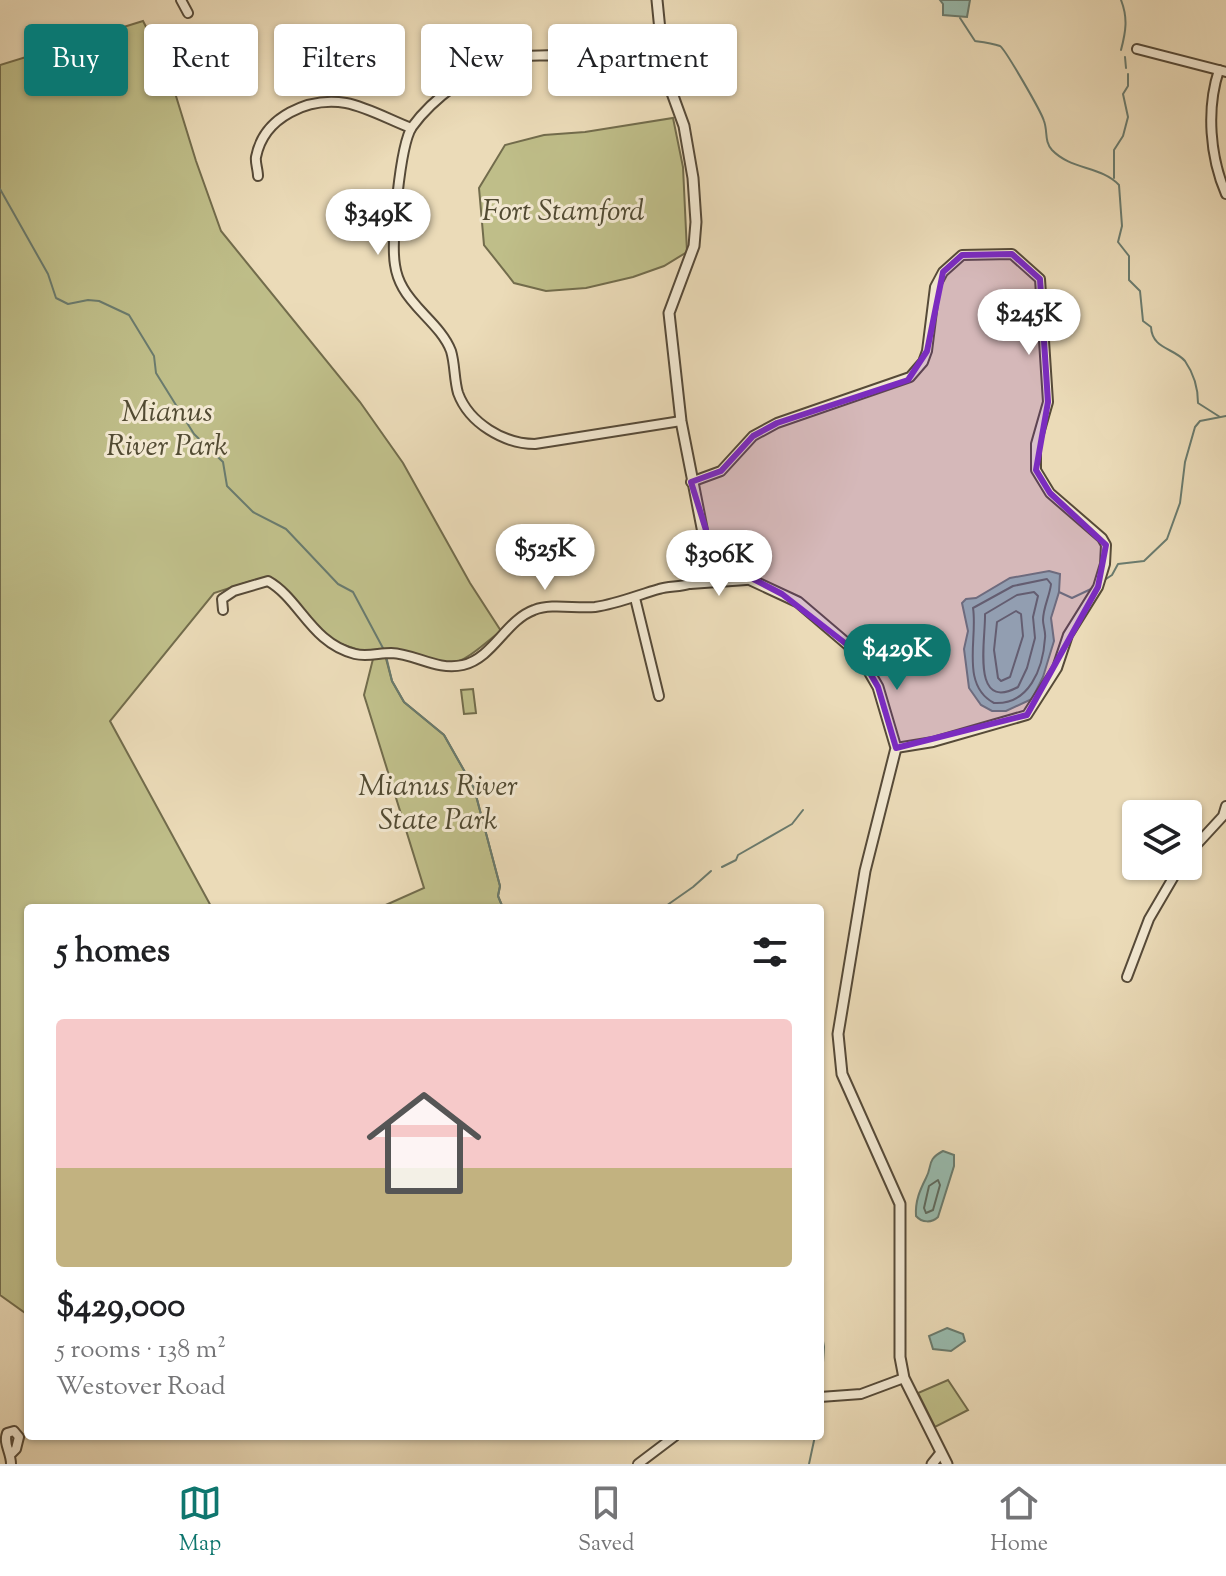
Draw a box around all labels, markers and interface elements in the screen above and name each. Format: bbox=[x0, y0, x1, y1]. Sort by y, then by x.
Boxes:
chip: Buy bbox=[24, 24, 128, 96]
chip: Rent bbox=[144, 24, 258, 96]
chip: Filters bbox=[274, 24, 405, 96]
chip: New bbox=[421, 24, 532, 96]
chip: Apartment bbox=[548, 24, 737, 96]
pin: $349K bbox=[322, 189, 434, 257]
park label: Fort Stamford bbox=[482, 191, 644, 234]
text: $349K bbox=[344, 196, 412, 233]
pin: $245K bbox=[973, 289, 1085, 357]
text: $245K bbox=[996, 296, 1062, 333]
park label: Mianus River Park bbox=[106, 392, 228, 469]
pin: $525K bbox=[489, 524, 601, 592]
pin: $306K bbox=[663, 530, 775, 598]
text: $525K bbox=[514, 531, 576, 568]
text: $306K bbox=[684, 537, 754, 574]
pin: $429K bbox=[841, 624, 953, 692]
text: $429K bbox=[862, 631, 932, 668]
park label: Mianus River State Park bbox=[358, 766, 518, 843]
map controls bbox=[1122, 800, 1202, 880]
button: layers bbox=[1122, 800, 1202, 880]
text: 5 homes bbox=[56, 928, 170, 977]
icon: filters bbox=[748, 930, 792, 974]
icon: home bbox=[352, 1071, 496, 1215]
text: $429,000 bbox=[56, 1283, 185, 1332]
text: 5 rooms · 138 m² bbox=[56, 1332, 226, 1369]
text: Westover Road bbox=[56, 1369, 226, 1406]
tab: Map bbox=[178, 1481, 222, 1561]
tab: Saved bbox=[578, 1481, 634, 1561]
tab: Home bbox=[990, 1481, 1048, 1561]

